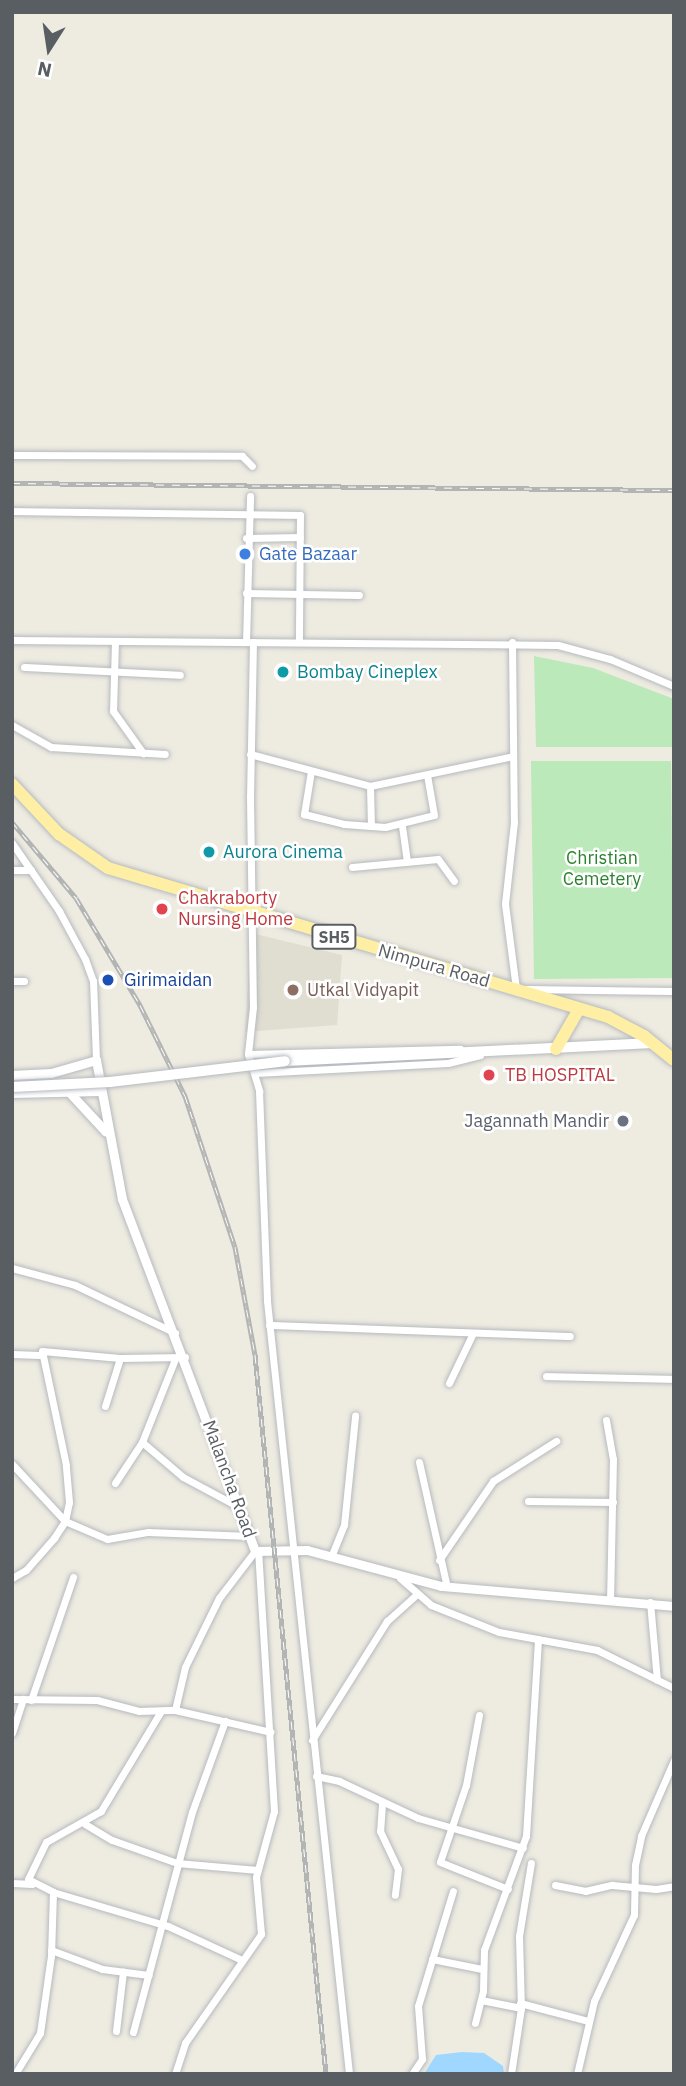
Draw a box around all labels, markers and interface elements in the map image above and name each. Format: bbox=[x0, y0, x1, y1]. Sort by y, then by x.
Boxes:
north arrow bbox=[14, 14, 84, 84]
text: N bbox=[35, 56, 54, 83]
place label: Gate Bazaar bbox=[259, 543, 357, 565]
marker: Gate Bazaar bbox=[237, 546, 253, 562]
place label: Bombay Cineplex bbox=[297, 661, 438, 683]
marker: Bombay Cineplex bbox=[275, 664, 291, 680]
place label: Aurora Cinema bbox=[223, 841, 343, 863]
marker: Aurora Cinema bbox=[201, 844, 217, 860]
park label: Christian Cemetery bbox=[563, 848, 641, 890]
place label: Chakraborty Nursing Home bbox=[178, 888, 293, 930]
marker: Chakraborty Nursing Home bbox=[152, 899, 172, 919]
road number: SH5 bbox=[311, 925, 357, 950]
street label: Nimpura Road bbox=[376, 940, 492, 992]
place label: Girimaidan bbox=[124, 969, 212, 991]
marker: Girimaidan bbox=[98, 970, 118, 990]
place label: Utkal Vidyapit bbox=[307, 979, 419, 1001]
marker: Utkal Vidyapit bbox=[285, 982, 301, 998]
place label: TB HOSPITAL bbox=[505, 1064, 615, 1086]
marker: TB HOSPITAL bbox=[479, 1065, 499, 1085]
place label: Jagannath Mandir bbox=[464, 1110, 609, 1132]
marker: Jagannath Mandir bbox=[615, 1113, 631, 1129]
street label: Malancha Road bbox=[198, 1417, 260, 1541]

